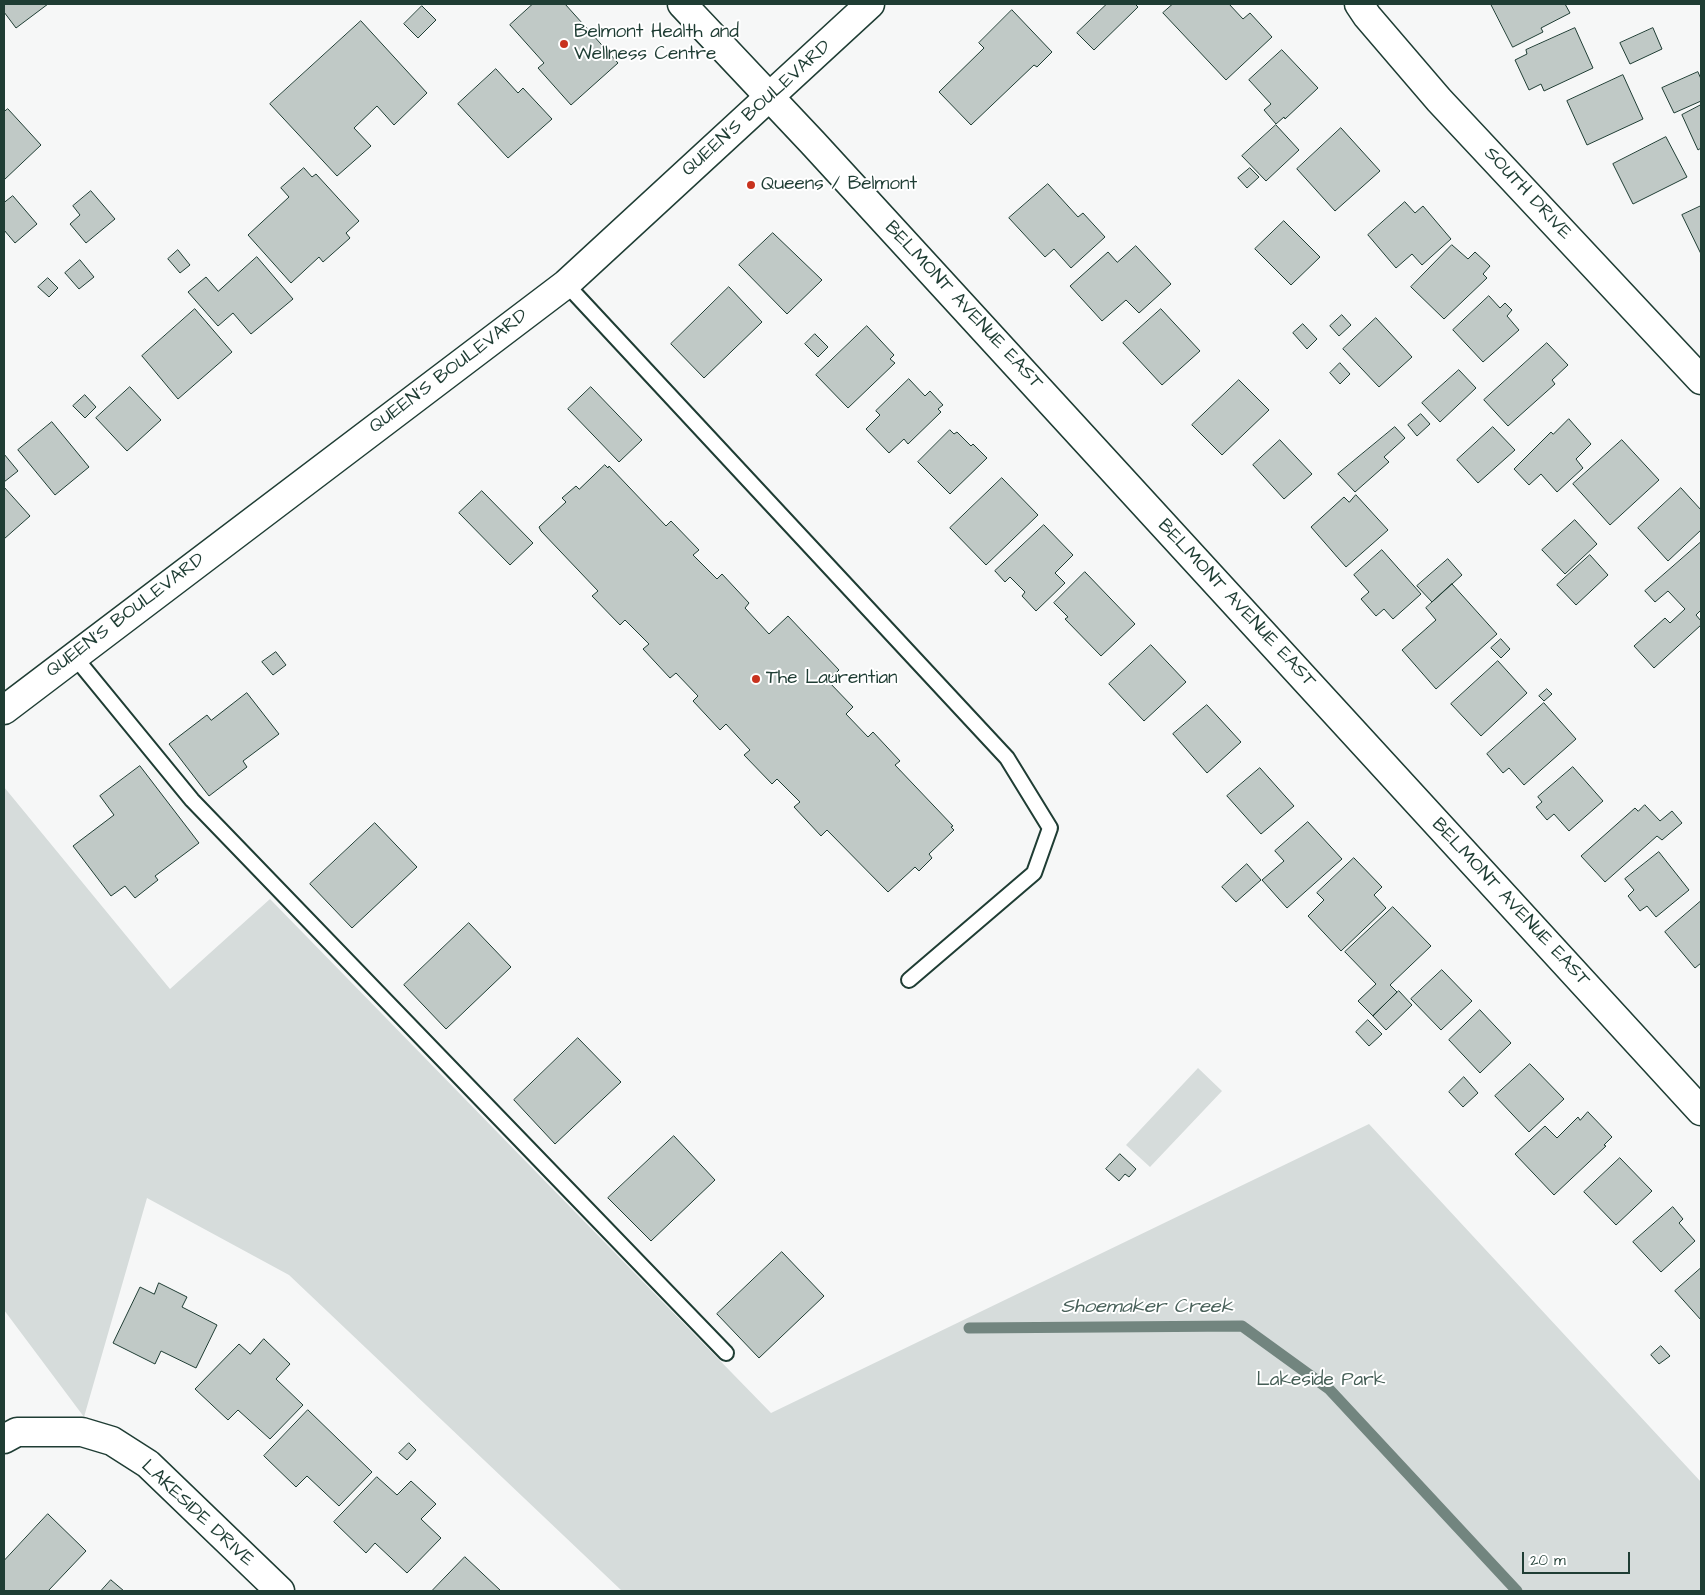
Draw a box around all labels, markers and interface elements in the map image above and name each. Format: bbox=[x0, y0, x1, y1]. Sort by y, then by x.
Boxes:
place label: Belmont Health and Wellness Centre bbox=[574, 22, 739, 66]
street label: QUEEN'S BOULEVARD bbox=[678, 36, 836, 182]
marker: Belmont Health and Wellness Centre bbox=[558, 38, 570, 50]
street label: SOUTH DRIVE bbox=[1478, 143, 1576, 245]
place label: Queens / Belmont bbox=[761, 174, 917, 196]
marker: Queens / Belmont bbox=[745, 179, 757, 191]
street label: BELMONT AVENUE EAST bbox=[879, 217, 1047, 395]
street label: QUEEN'S BOULEVARD bbox=[365, 305, 533, 439]
street label: BELMONT AVENUE EAST bbox=[1152, 515, 1320, 693]
street label: QUEEN'S BOULEVARD bbox=[42, 549, 210, 683]
place label: The Laurentian bbox=[766, 668, 898, 690]
marker: The Laurentian bbox=[750, 673, 762, 685]
street label: BELMONT AVENUE EAST bbox=[1426, 814, 1594, 992]
water label: Shoemaker Creek bbox=[1061, 1296, 1233, 1320]
park label: Lakeside Park bbox=[1257, 1370, 1385, 1392]
street label: LAKESIDE DRIVE bbox=[136, 1456, 258, 1572]
scale bar bbox=[1525, 1542, 1632, 1574]
text: 20 m bbox=[1530, 1550, 1566, 1571]

